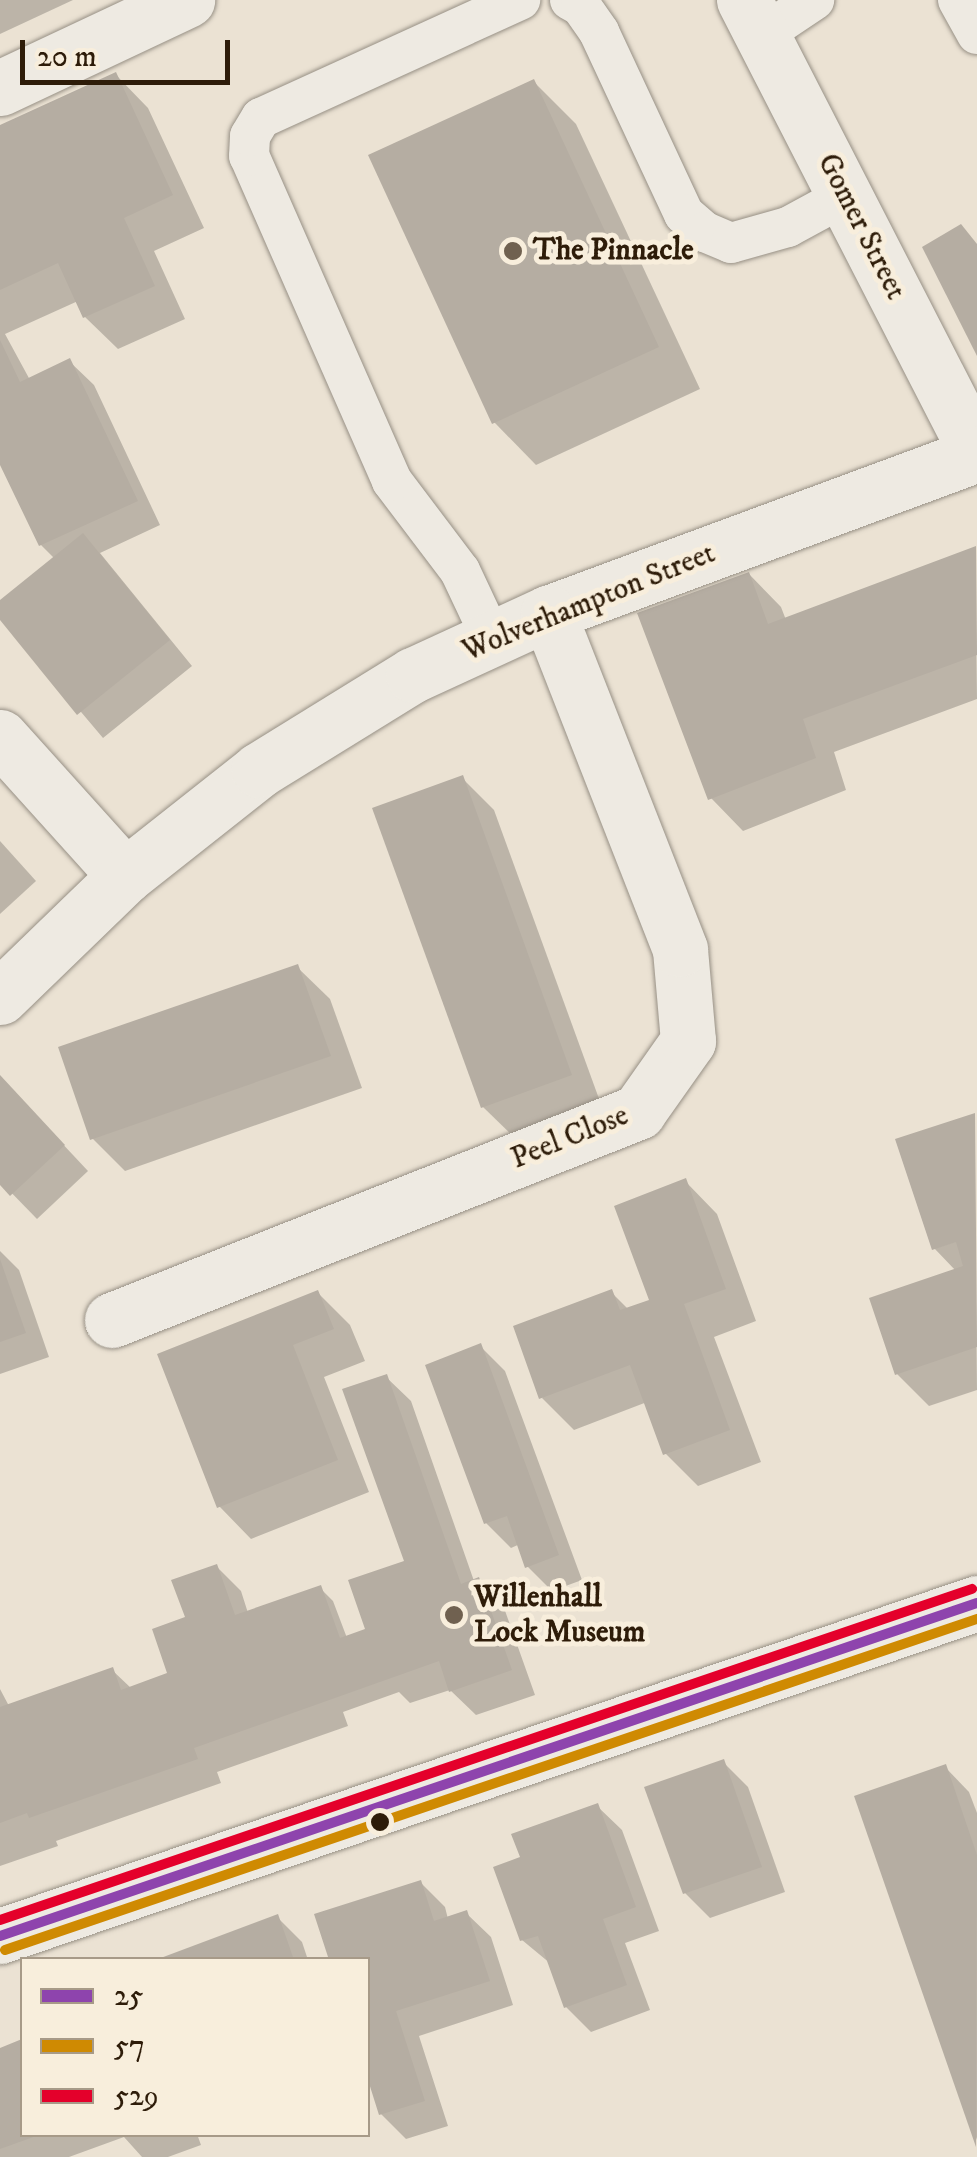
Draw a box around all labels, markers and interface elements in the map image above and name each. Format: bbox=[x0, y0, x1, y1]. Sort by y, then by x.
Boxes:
scale bar bbox=[25, 20, 235, 82]
text: 20 m bbox=[37, 39, 97, 76]
street label: Gomer Street bbox=[809, 148, 913, 306]
place label: The Pinnacle bbox=[533, 233, 694, 269]
marker: The Pinnacle bbox=[502, 240, 524, 262]
street label: Wolverhampton Street bbox=[457, 536, 721, 670]
street label: Peel Close bbox=[506, 1098, 634, 1178]
place label: Willenhall Lock Museum bbox=[474, 1580, 645, 1650]
marker: Willenhall Lock Museum bbox=[443, 1604, 465, 1626]
unlabelled marker bbox=[370, 1812, 390, 1832]
legend bbox=[20, 1957, 370, 2137]
text: 25 bbox=[114, 1978, 143, 2015]
text: 57 bbox=[114, 2028, 145, 2065]
text: 529 bbox=[114, 2078, 159, 2115]

